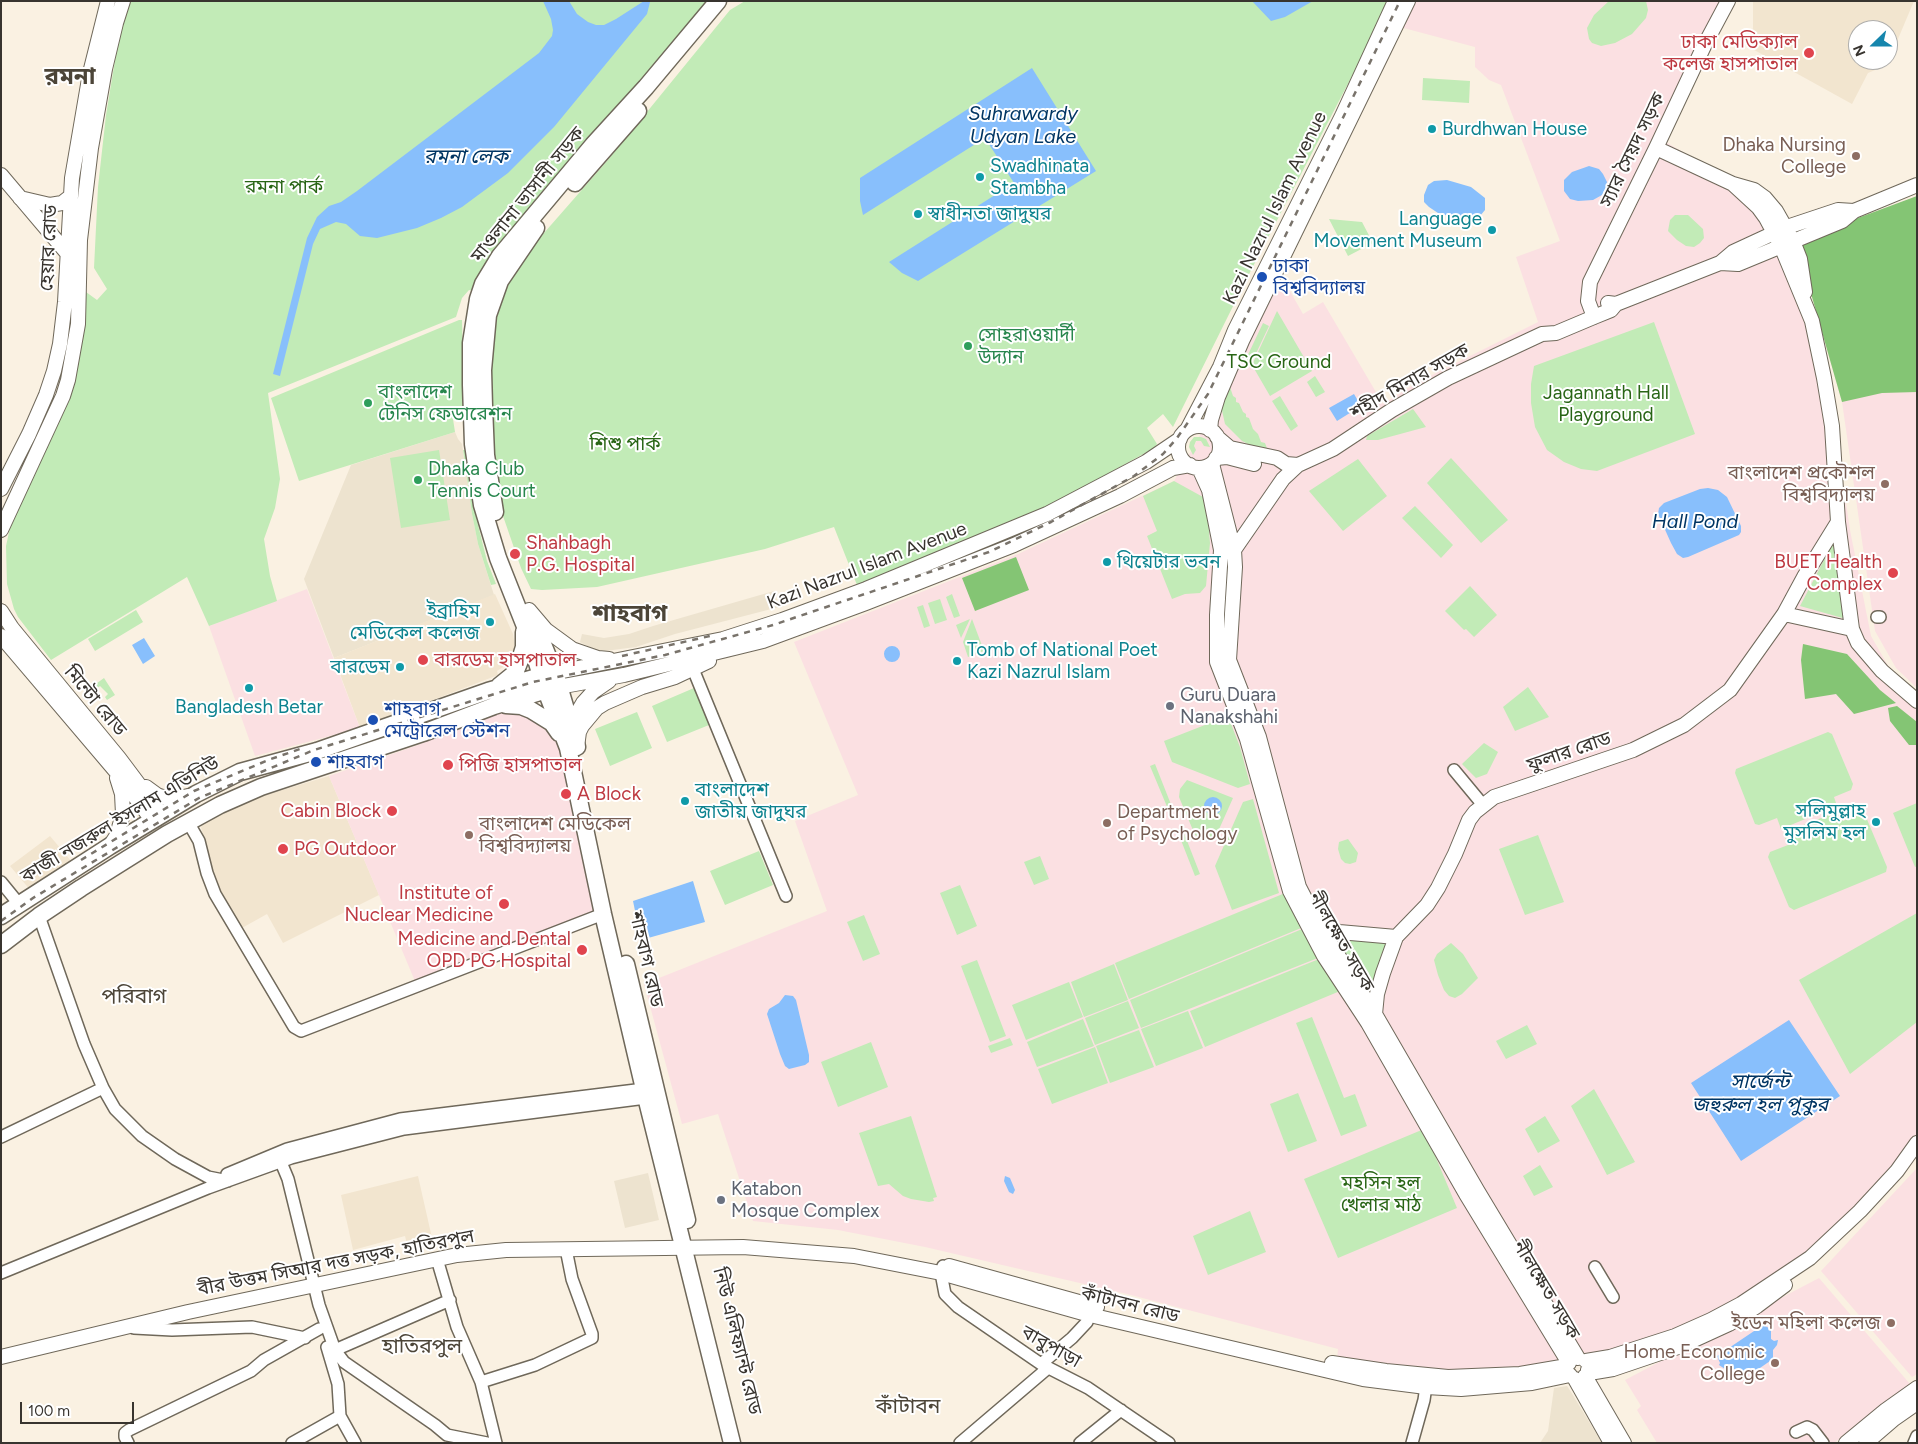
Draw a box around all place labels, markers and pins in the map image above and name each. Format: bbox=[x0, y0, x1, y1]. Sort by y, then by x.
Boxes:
place label: ঢাকা মেডিক্যাল কলেজ হাসপাতাল bbox=[1663, 31, 1798, 75]
marker: ঢাকা মেডিক্যাল কলেজ হাসপাতাল bbox=[1802, 46, 1816, 60]
place label: Burdhwan House bbox=[1442, 118, 1587, 140]
marker: Burdhwan House bbox=[1426, 123, 1438, 135]
place label: Dhaka Nursing College bbox=[1722, 134, 1846, 178]
marker: Dhaka Nursing College bbox=[1850, 150, 1862, 162]
place label: Swadhinata Stambha bbox=[990, 155, 1089, 199]
marker: Swadhinata Stambha bbox=[974, 171, 986, 183]
place label: স্বাধীনতা জাদুঘর bbox=[928, 203, 1051, 225]
marker: স্বাধীনতা জাদুঘর bbox=[912, 208, 924, 220]
place label: Language Movement Museum bbox=[1313, 208, 1482, 252]
marker: Language Movement Museum bbox=[1486, 224, 1498, 236]
place label: ঢাকা বিশ্ববিদ্যালয় bbox=[1273, 255, 1365, 299]
marker: ঢাকা বিশ্ববিদ্যালয় bbox=[1255, 270, 1269, 284]
place label: সোহরাওয়ার্দী উদ্যান bbox=[978, 324, 1075, 368]
marker: সোহরাওয়ার্দী উদ্যান bbox=[962, 340, 974, 352]
place label: বাংলাদেশ টেনিস ফেডারেশন bbox=[378, 381, 512, 425]
marker: বাংলাদেশ টেনিস ফেডারেশন bbox=[362, 397, 374, 409]
place label: Dhaka Club Tennis Court bbox=[428, 458, 536, 502]
place label: বাংলাদেশ প্রকৌশল বিশ্ববিদ্যালয় bbox=[1728, 462, 1875, 506]
marker: Dhaka Club Tennis Court bbox=[412, 474, 424, 486]
marker: বাংলাদেশ প্রকৌশল বিশ্ববিদ্যালয় bbox=[1879, 478, 1891, 490]
place label: Shahbagh P.G. Hospital bbox=[526, 532, 635, 576]
marker: Shahbagh P.G. Hospital bbox=[508, 547, 522, 561]
place label: থিয়েটার ভবন bbox=[1117, 551, 1221, 573]
place label: BUET Health Complex bbox=[1774, 551, 1882, 595]
marker: থিয়েটার ভবন bbox=[1101, 556, 1113, 568]
marker: BUET Health Complex bbox=[1886, 566, 1900, 580]
place label: ইব্রাহিম মেডিকেল কলেজ bbox=[350, 600, 480, 644]
marker: ইব্রাহিম মেডিকেল কলেজ bbox=[484, 616, 496, 628]
place label: Tomb of National Poet Kazi Nazrul Islam bbox=[967, 639, 1158, 683]
place label: বারডেম হাসপাতাল bbox=[434, 649, 576, 671]
marker: বারডেম হাসপাতাল bbox=[416, 653, 430, 667]
marker: Tomb of National Poet Kazi Nazrul Islam bbox=[951, 655, 963, 667]
place label: বারডেম bbox=[330, 656, 390, 678]
marker: বারডেম bbox=[394, 661, 406, 673]
marker: Bangladesh Betar bbox=[243, 682, 255, 694]
place label: Guru Duara Nanakshahi bbox=[1180, 684, 1278, 728]
place label: Bangladesh Betar bbox=[175, 696, 323, 718]
place label: শাহবাগ মেট্রোরেল স্টেশন bbox=[384, 698, 510, 742]
marker: Guru Duara Nanakshahi bbox=[1164, 700, 1176, 712]
marker: শাহবাগ মেট্রোরেল স্টেশন bbox=[366, 713, 380, 727]
place label: শাহবাগ bbox=[327, 751, 384, 773]
place label: পিজি হাসপাতাল bbox=[459, 754, 582, 776]
marker: শাহবাগ bbox=[309, 755, 323, 769]
marker: পিজি হাসপাতাল bbox=[441, 758, 455, 772]
place label: বাংলাদেশ জাতীয় জাদুঘর bbox=[695, 779, 807, 823]
place label: A Block bbox=[577, 783, 641, 805]
marker: A Block bbox=[559, 787, 573, 801]
marker: বাংলাদেশ জাতীয় জাদুঘর bbox=[679, 795, 691, 807]
place label: Cabin Block bbox=[280, 800, 381, 822]
place label: সলিমুল্লাহ মুসলিম হল bbox=[1783, 800, 1866, 844]
place label: Department of Psychology bbox=[1117, 801, 1238, 845]
marker: Cabin Block bbox=[385, 804, 399, 818]
place label: বাংলাদেশ মেডিকেল বিশ্ববিদ্যালয় bbox=[479, 813, 631, 857]
marker: সলিমুল্লাহ মুসলিম হল bbox=[1870, 816, 1882, 828]
marker: Department of Psychology bbox=[1101, 817, 1113, 829]
marker: বাংলাদেশ মেডিকেল বিশ্ববিদ্যালয় bbox=[463, 829, 475, 841]
place label: PG Outdoor bbox=[294, 838, 396, 860]
marker: PG Outdoor bbox=[276, 842, 290, 856]
place label: Institute of Nuclear Medicine bbox=[344, 882, 493, 926]
marker: Institute of Nuclear Medicine bbox=[497, 897, 511, 911]
place label: Medicine and Dental OPD PG Hospital bbox=[397, 928, 571, 972]
marker: Medicine and Dental OPD PG Hospital bbox=[575, 943, 589, 957]
place label: Katabon Mosque Complex bbox=[731, 1178, 879, 1222]
marker: Katabon Mosque Complex bbox=[715, 1194, 727, 1206]
place label: ইডেন মহিলা কলেজ bbox=[1731, 1312, 1881, 1334]
marker: ইডেন মহিলা কলেজ bbox=[1885, 1317, 1897, 1329]
place label: Home Economic College bbox=[1623, 1341, 1765, 1385]
marker: Home Economic College bbox=[1769, 1357, 1781, 1369]

